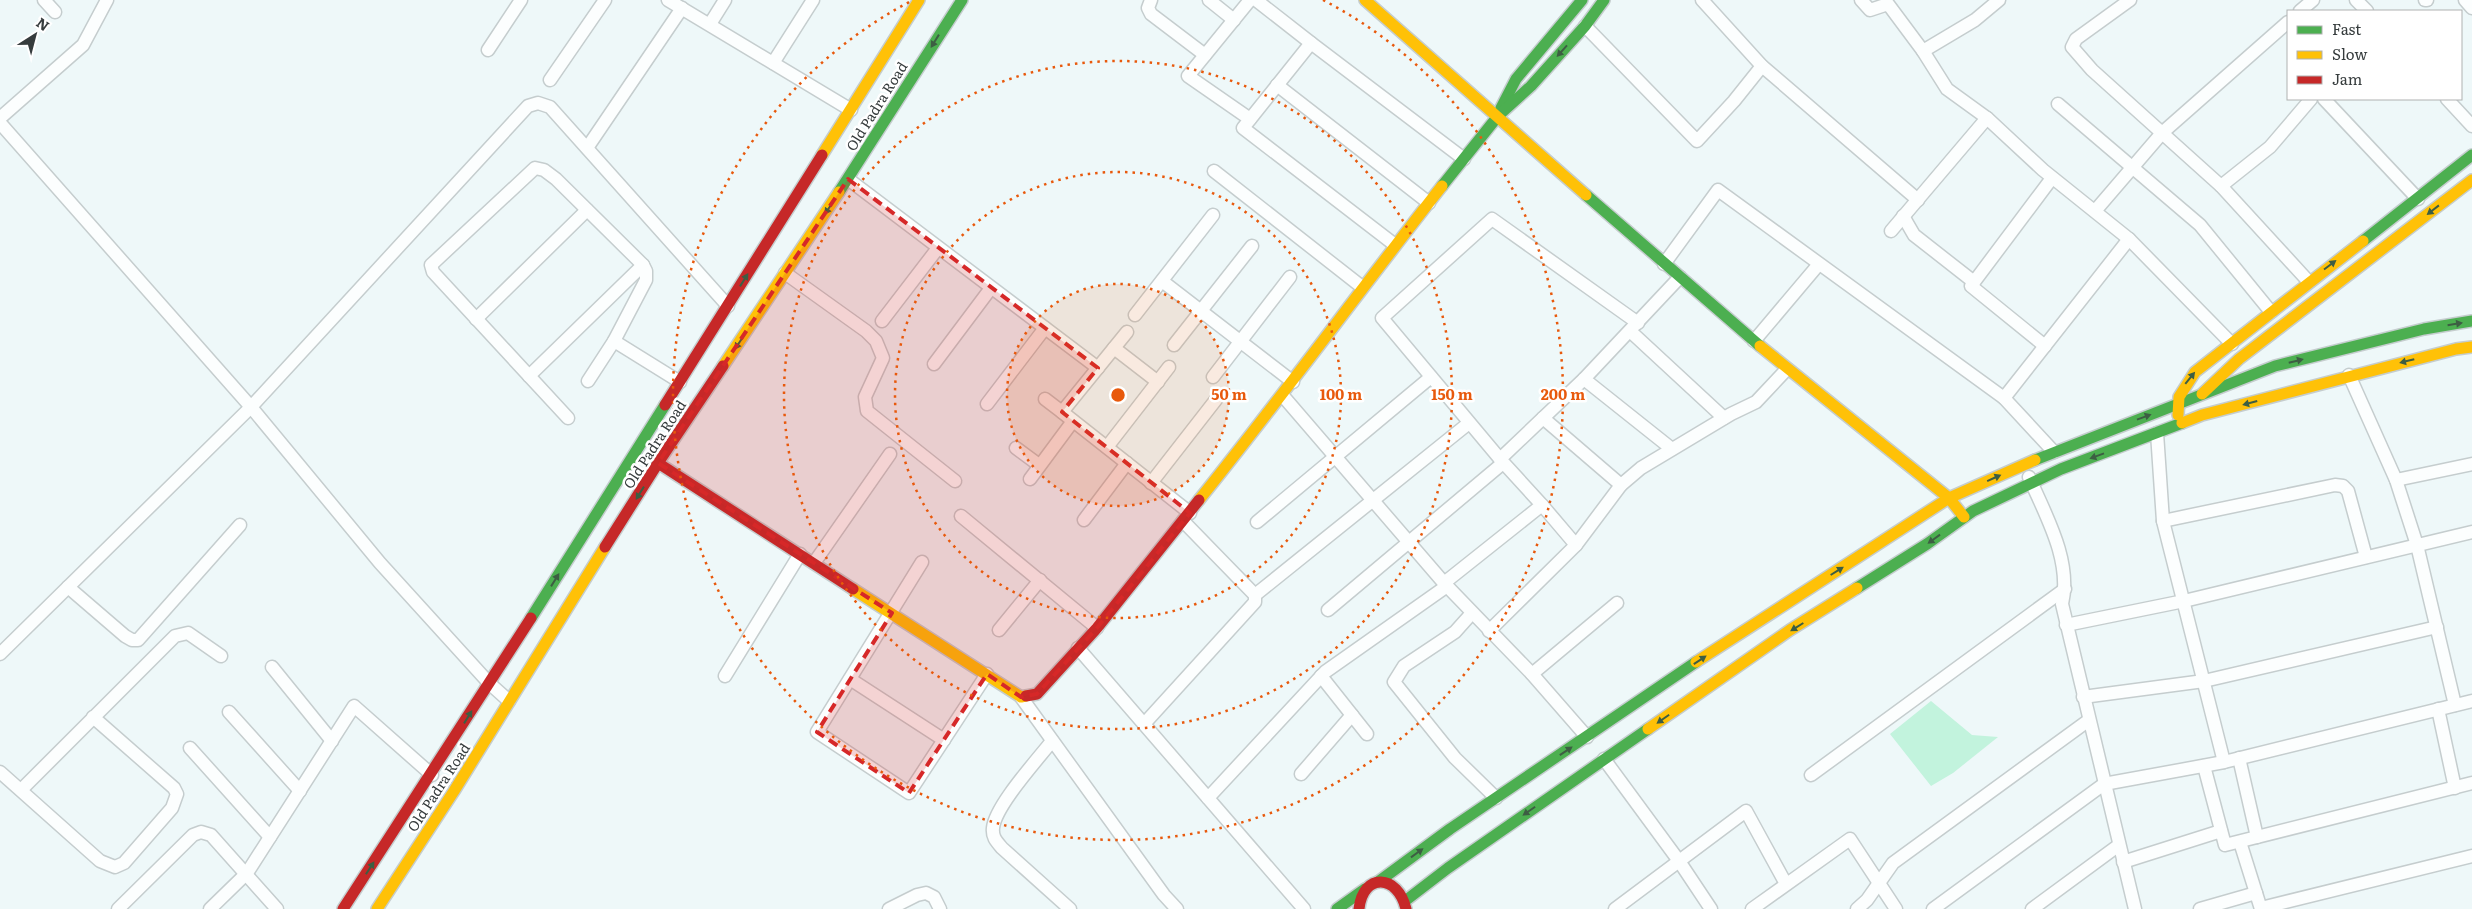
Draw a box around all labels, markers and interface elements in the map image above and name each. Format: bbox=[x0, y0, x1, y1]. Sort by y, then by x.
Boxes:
north arrow bbox=[10, 10, 60, 60]
legend bbox=[2287, 10, 2462, 100]
text: N bbox=[33, 12, 54, 35]
text: Fast bbox=[2332, 17, 2361, 40]
one-way arrow bbox=[931, 35, 940, 48]
text: Slow bbox=[2332, 42, 2367, 65]
one-way arrow bbox=[1556, 44, 1567, 57]
street label: Old Padra Road bbox=[841, 57, 912, 154]
text: Jam bbox=[2332, 67, 2363, 90]
one-way arrow bbox=[824, 201, 834, 214]
one-way arrow bbox=[2427, 204, 2440, 215]
one-way arrow bbox=[2323, 260, 2336, 271]
one-way arrow bbox=[740, 273, 749, 286]
one-way arrow bbox=[2447, 320, 2463, 328]
one-way arrow bbox=[734, 336, 744, 349]
one-way arrow bbox=[2289, 357, 2304, 365]
one-way arrow bbox=[2400, 357, 2415, 365]
one-way arrow bbox=[2185, 372, 2196, 385]
text: 50 m bbox=[1211, 382, 1247, 405]
text: 100 m bbox=[1320, 382, 1362, 405]
text: 150 m bbox=[1431, 382, 1473, 405]
text: 200 m bbox=[1541, 382, 1585, 405]
centre of rings bbox=[1109, 386, 1127, 404]
street label: Old Padra Road bbox=[618, 396, 690, 492]
one-way arrow bbox=[2243, 399, 2258, 407]
one-way arrow bbox=[2137, 413, 2152, 421]
one-way arrow bbox=[2089, 452, 2104, 460]
one-way arrow bbox=[1987, 474, 2001, 482]
one-way arrow bbox=[635, 486, 644, 499]
one-way arrow bbox=[1928, 534, 1941, 545]
one-way arrow bbox=[1830, 567, 1843, 576]
one-way arrow bbox=[550, 574, 560, 587]
one-way arrow bbox=[1790, 622, 1803, 631]
one-way arrow bbox=[1693, 655, 1707, 664]
one-way arrow bbox=[463, 711, 472, 724]
one-way arrow bbox=[1656, 714, 1670, 724]
street label: Old Padra Road bbox=[402, 739, 474, 835]
one-way arrow bbox=[1559, 746, 1573, 756]
one-way arrow bbox=[1522, 806, 1536, 816]
one-way arrow bbox=[1411, 848, 1424, 858]
one-way arrow bbox=[365, 862, 375, 875]

